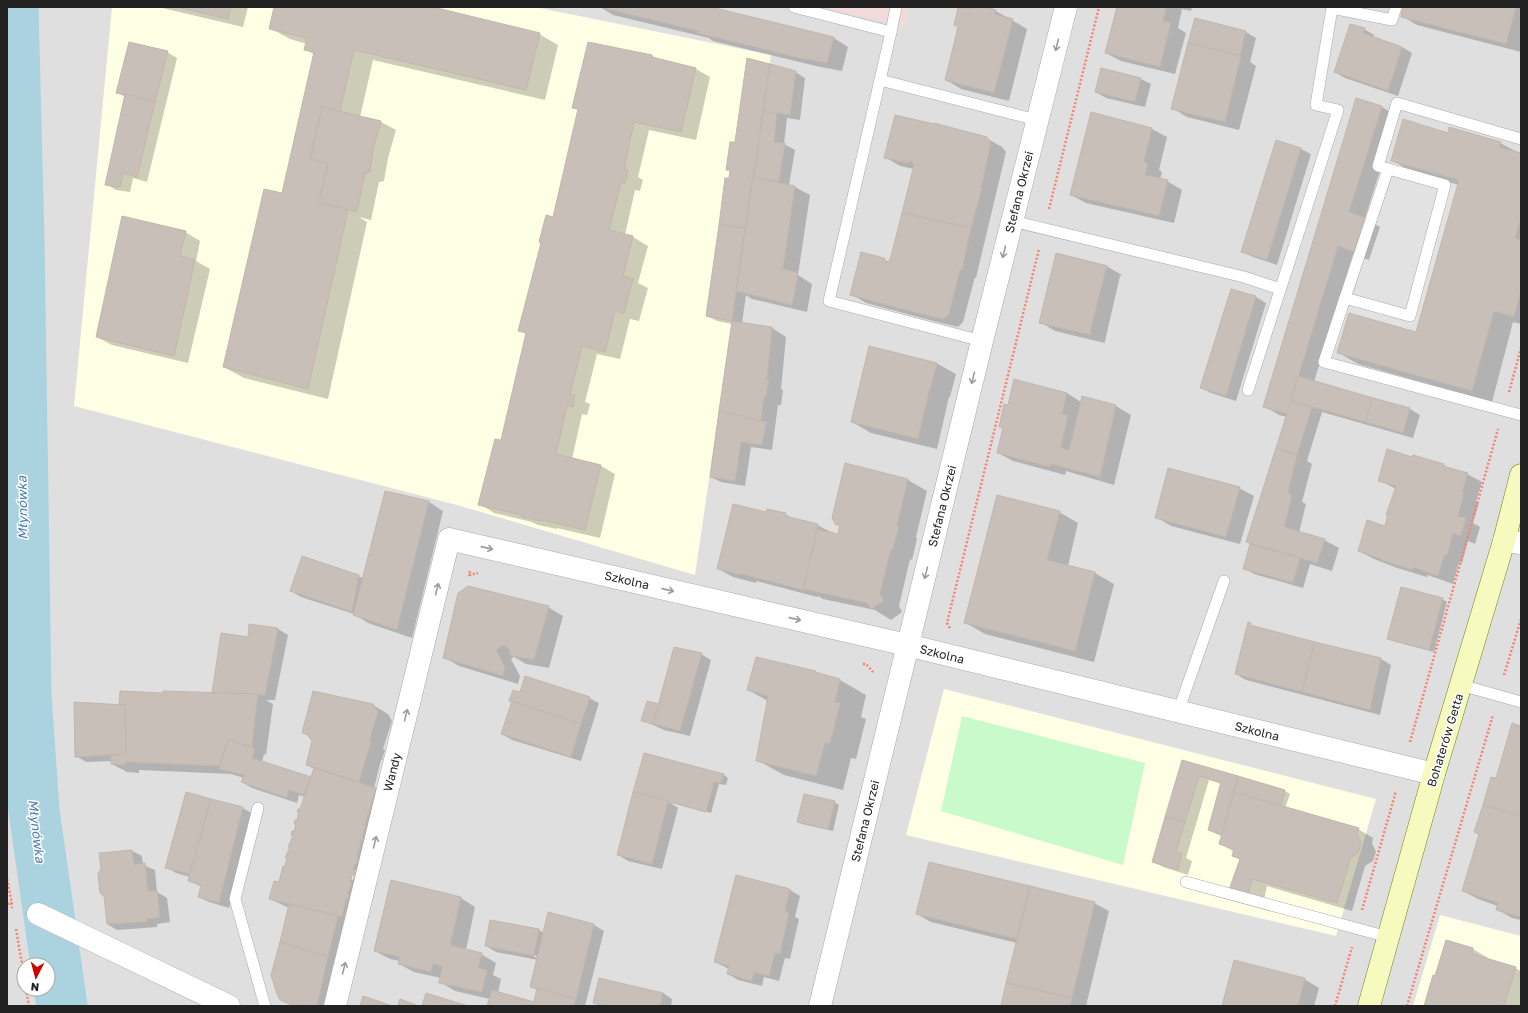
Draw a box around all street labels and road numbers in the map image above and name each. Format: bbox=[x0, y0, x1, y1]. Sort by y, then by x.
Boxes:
street label: Stefana Okrzei bbox=[1002, 149, 1036, 235]
street label: Stefana Okrzei bbox=[925, 463, 959, 549]
street label: Szkolna bbox=[603, 568, 651, 592]
street label: Szkolna bbox=[918, 641, 966, 667]
street label: Bohaterów Getta bbox=[1424, 691, 1466, 789]
street label: Szkolna bbox=[1233, 718, 1281, 744]
street label: Wandy bbox=[380, 751, 404, 793]
street label: Stefana Okrzei bbox=[848, 778, 882, 864]

